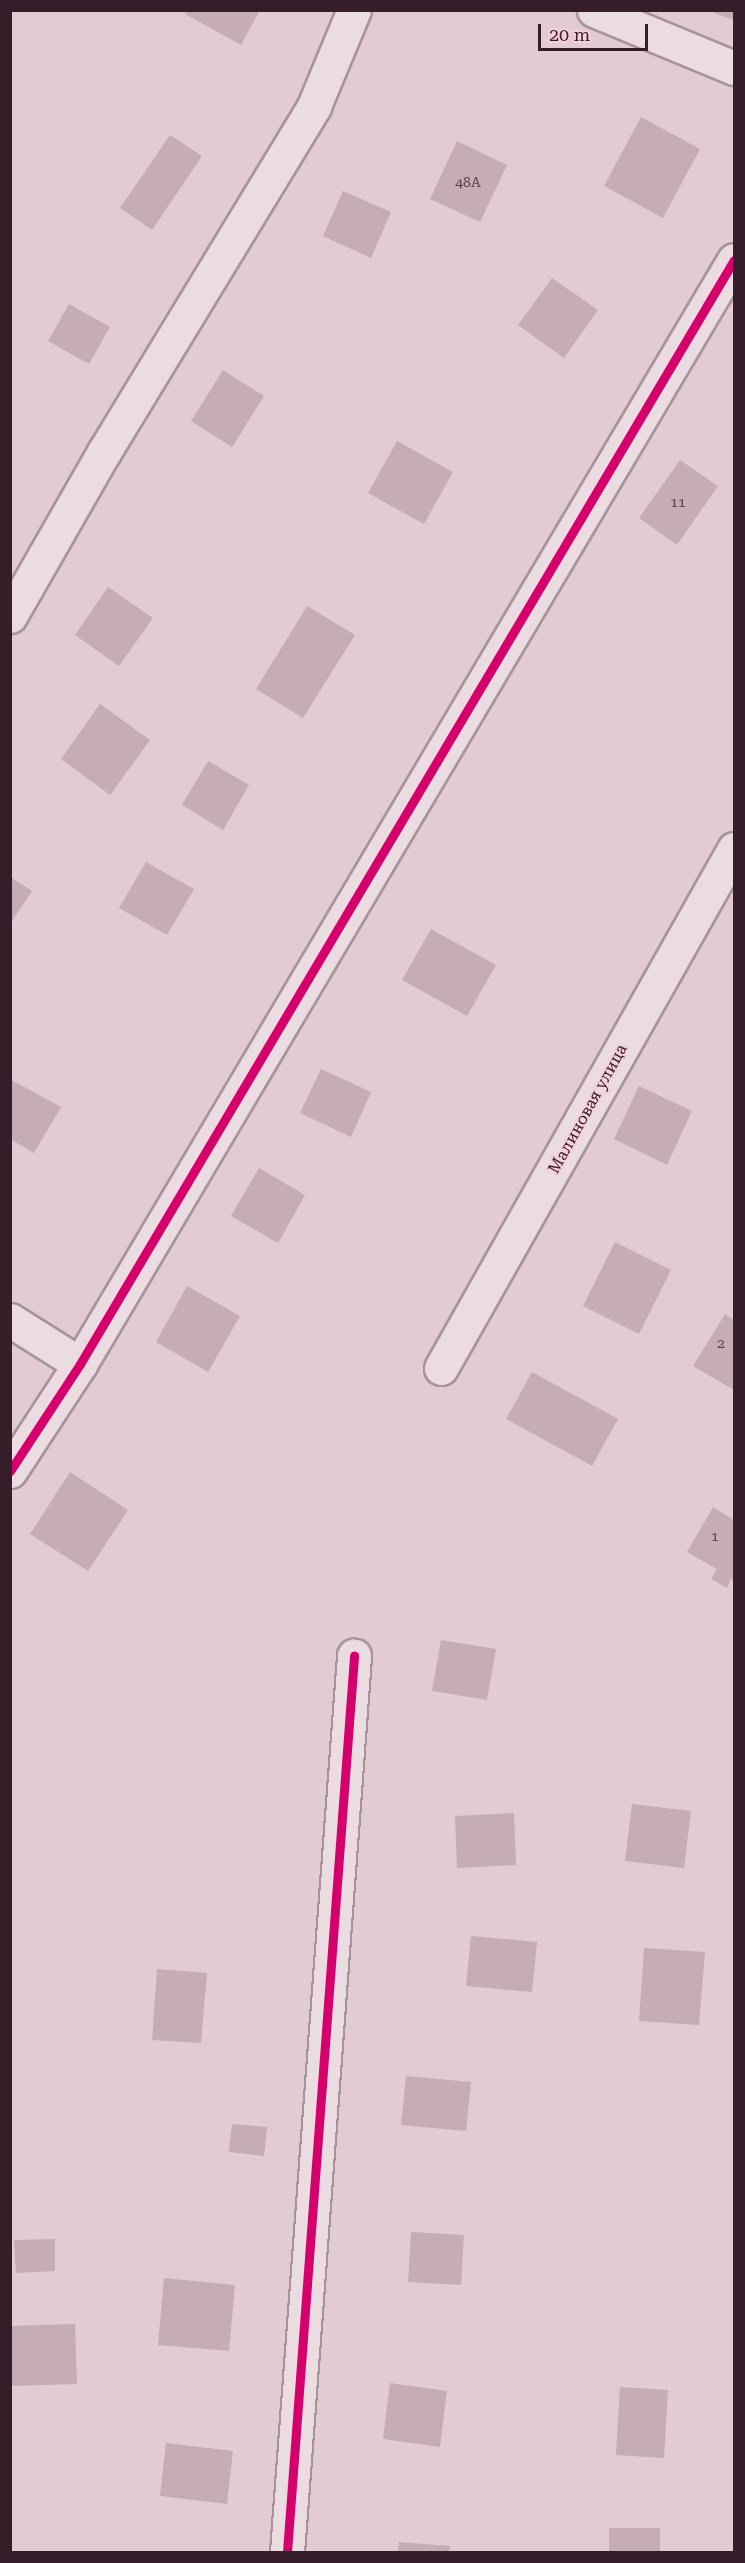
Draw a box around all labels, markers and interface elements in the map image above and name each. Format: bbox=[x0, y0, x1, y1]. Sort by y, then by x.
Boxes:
scale bar bbox=[541, 12, 650, 50]
text: 20 m bbox=[549, 24, 590, 45]
house number: 48А bbox=[455, 174, 481, 190]
house number: 11 bbox=[670, 494, 686, 510]
street label: Малиновая улица bbox=[544, 1041, 632, 1177]
house number: 2 bbox=[717, 1335, 725, 1351]
house number: 1 bbox=[711, 1528, 719, 1544]

